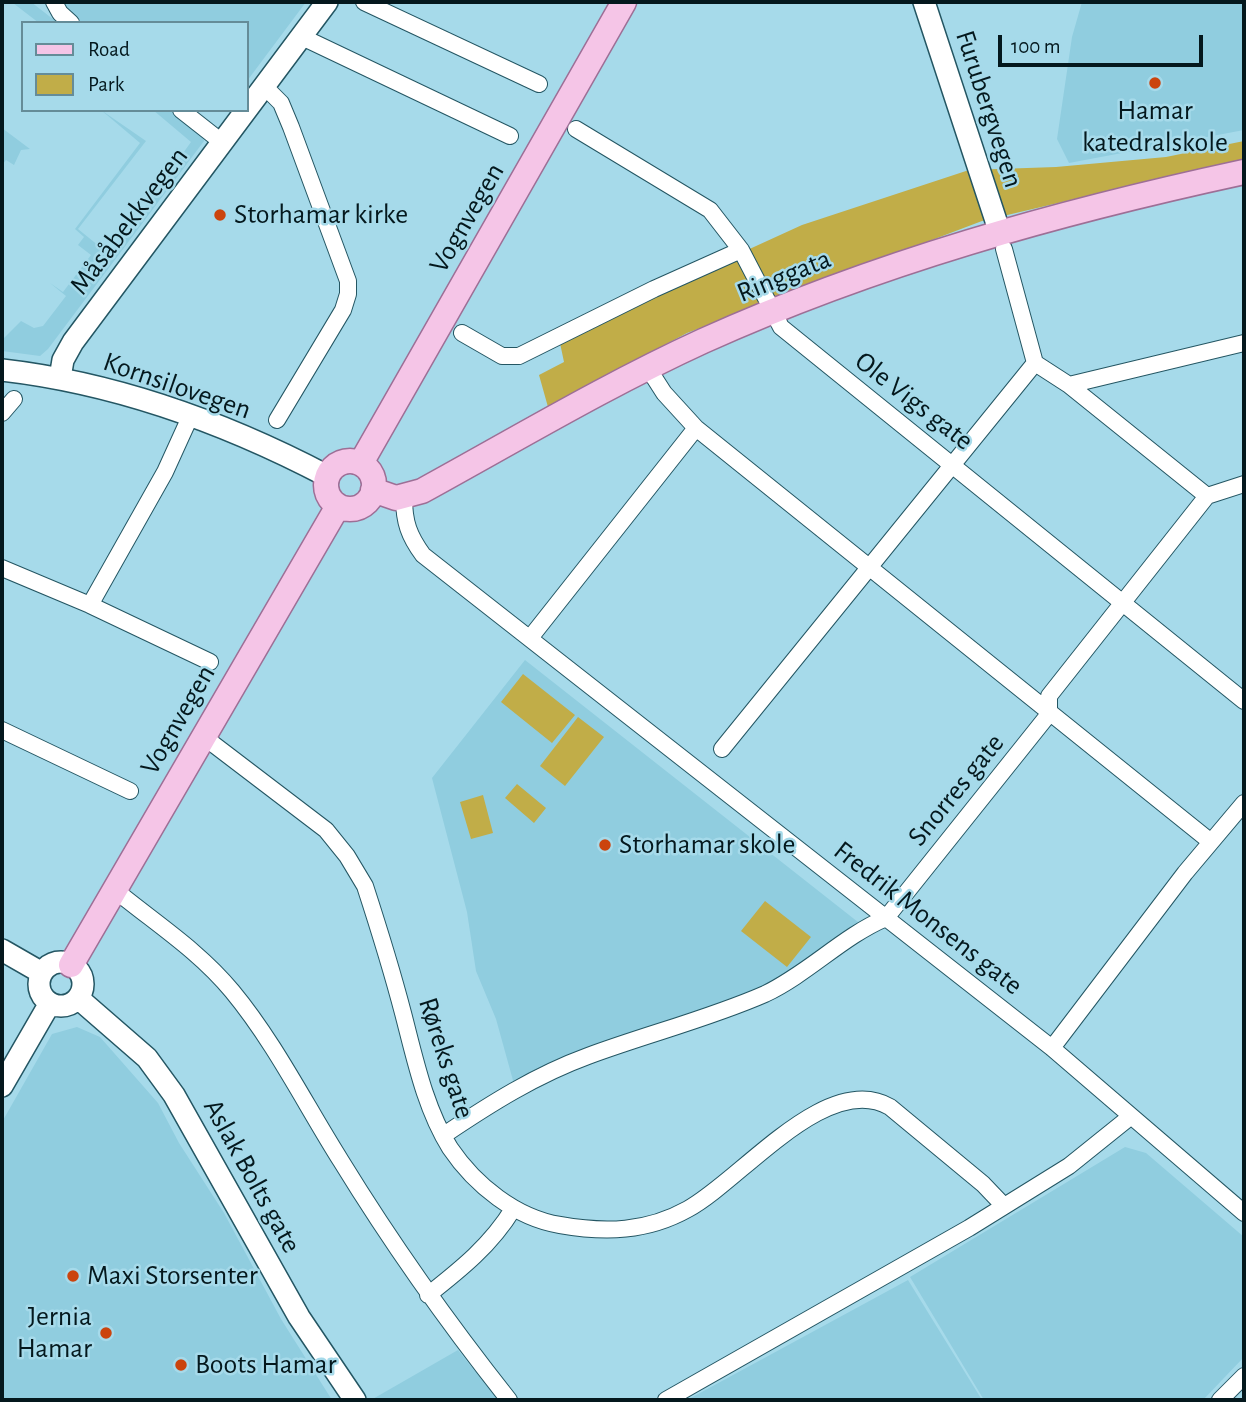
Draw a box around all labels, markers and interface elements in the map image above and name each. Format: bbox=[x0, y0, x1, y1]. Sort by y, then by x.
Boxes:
legend bbox=[21, 21, 248, 112]
scale bar bbox=[1001, 21, 1206, 65]
street label: Furubergvegen bbox=[948, 26, 1030, 192]
text: 100 m bbox=[1011, 36, 1061, 57]
text: Road bbox=[88, 39, 130, 60]
text: Park bbox=[88, 74, 124, 95]
marker: Hamar katedralskole bbox=[1147, 75, 1163, 91]
place label: Hamar katedralskole bbox=[1082, 94, 1228, 160]
street label: Måsåbekkvegen bbox=[63, 141, 195, 301]
street label: Vognvegen bbox=[422, 157, 512, 279]
place label: Storhamar kirke bbox=[234, 198, 408, 232]
marker: Storhamar kirke bbox=[212, 207, 228, 223]
street label: Ringgata bbox=[732, 242, 836, 310]
street label: Ole Vigs gate bbox=[848, 344, 980, 458]
street label: Kornsilovegen bbox=[99, 345, 255, 427]
street label: Vognvegen bbox=[133, 659, 223, 781]
street label: Snorres gate bbox=[901, 727, 1011, 853]
place label: Storhamar skole bbox=[619, 828, 795, 862]
street label: Fredrik Monsens gate bbox=[827, 834, 1029, 1002]
marker: Storhamar skole bbox=[597, 837, 613, 853]
street label: Røreks gate bbox=[411, 993, 481, 1123]
street label: Aslak Bolts gate bbox=[196, 1093, 308, 1259]
place label: Maxi Storsenter bbox=[87, 1259, 258, 1293]
marker: Maxi Storsenter bbox=[65, 1268, 81, 1284]
place label: Jernia Hamar bbox=[17, 1300, 92, 1366]
marker: Jernia Hamar bbox=[98, 1325, 114, 1341]
place label: Boots Hamar bbox=[195, 1348, 337, 1382]
marker: Boots Hamar bbox=[173, 1357, 189, 1373]

